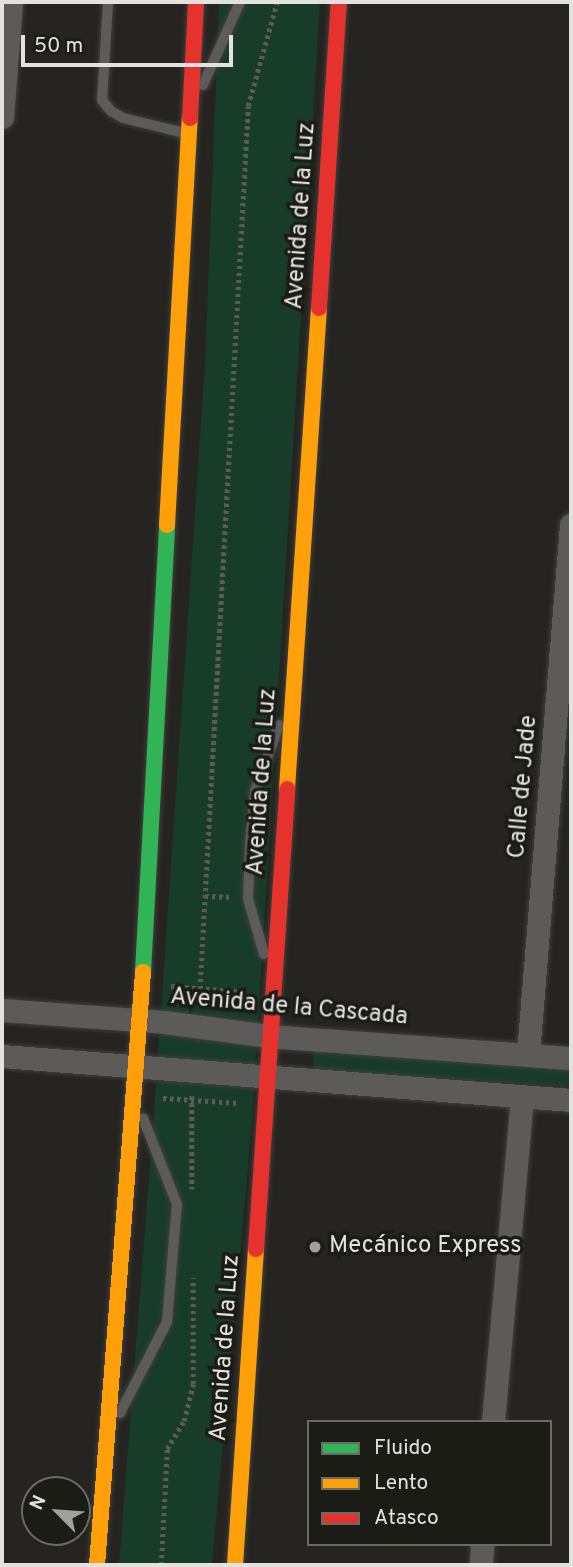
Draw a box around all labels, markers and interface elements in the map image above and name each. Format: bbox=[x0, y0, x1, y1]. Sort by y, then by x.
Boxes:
scale bar bbox=[24, 21, 236, 65]
text: 50 m bbox=[34, 33, 83, 60]
street label: Avenida de la Luz bbox=[281, 122, 323, 310]
street label: Avenida de la Luz bbox=[242, 688, 284, 876]
street label: Calle de Jade bbox=[503, 714, 545, 860]
street label: Avenida de la Cascada bbox=[169, 983, 409, 1033]
place label: Mecánico Express bbox=[329, 1233, 521, 1261]
marker: Mecánico Express bbox=[307, 1239, 323, 1255]
street label: Avenida de la Luz bbox=[205, 1254, 247, 1442]
legend bbox=[307, 1420, 552, 1546]
text: Fluido bbox=[374, 1435, 432, 1462]
text: Lento bbox=[374, 1470, 428, 1497]
north arrow bbox=[21, 1476, 91, 1546]
text: N bbox=[25, 1492, 53, 1514]
text: Atasco bbox=[374, 1505, 439, 1532]

